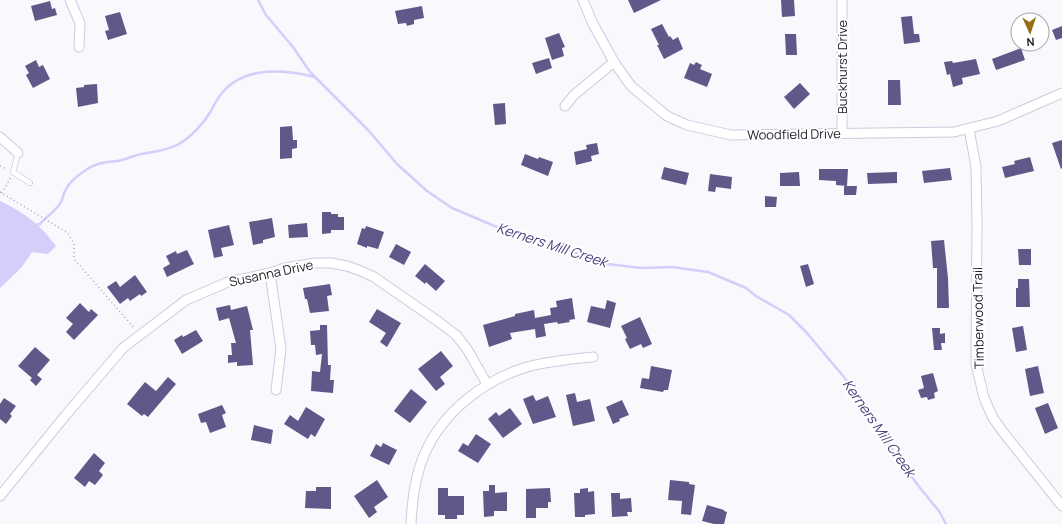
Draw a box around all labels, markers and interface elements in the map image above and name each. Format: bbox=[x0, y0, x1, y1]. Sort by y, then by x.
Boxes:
north arrow bbox=[1010, 12, 1050, 52]
street label: Buckhurst Drive bbox=[833, 19, 851, 114]
text: N bbox=[1026, 35, 1035, 50]
street label: Woodfield Drive bbox=[747, 124, 841, 144]
water label: Kerners Mill Creek bbox=[495, 218, 612, 272]
street label: Susanna Drive bbox=[227, 255, 315, 291]
street label: Timberwood Trail bbox=[968, 267, 988, 369]
water label: Kerners Mill Creek bbox=[839, 375, 921, 482]

